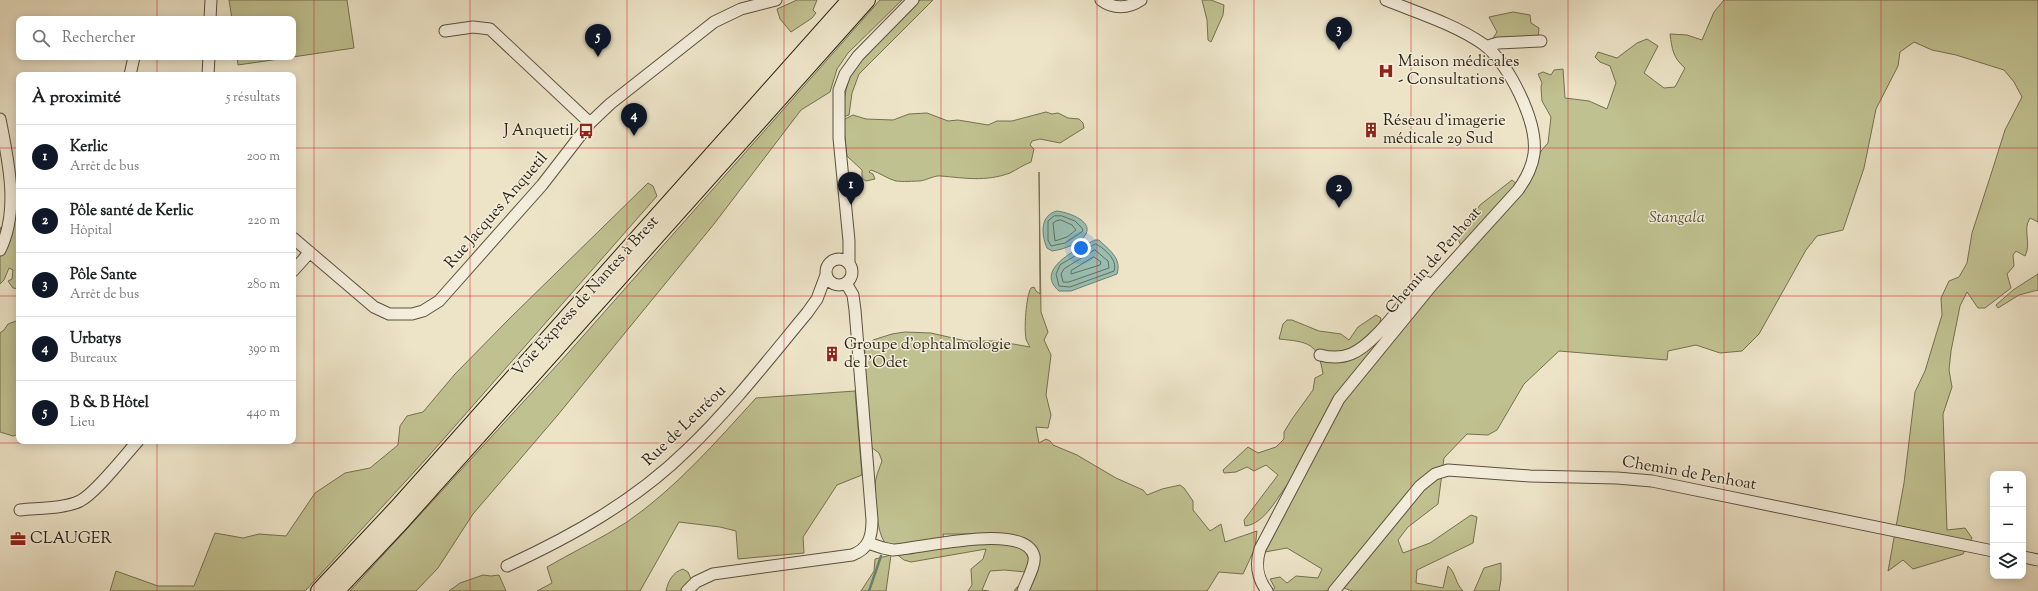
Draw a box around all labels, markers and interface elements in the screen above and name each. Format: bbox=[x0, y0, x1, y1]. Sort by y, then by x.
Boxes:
search box bbox=[16, 16, 296, 60]
pin: 3 bbox=[1326, 17, 1352, 50]
pin: 5 bbox=[585, 24, 611, 57]
icon: search bbox=[30, 27, 52, 49]
text: Rechercher bbox=[62, 28, 135, 49]
place label: Maison médicales - Consultations bbox=[1398, 51, 1519, 92]
hospital icon: Maison médicales - Consultations bbox=[1377, 62, 1395, 80]
text: À proximité bbox=[32, 86, 121, 110]
text: 5 résultats bbox=[226, 89, 280, 107]
pin: 4 bbox=[621, 103, 647, 136]
place label: Réseau d'imagerie médicale 29 Sud bbox=[1383, 110, 1506, 151]
place label: J Anquetil bbox=[503, 120, 575, 143]
building icon: Réseau d'imagerie médicale 29 Sud bbox=[1362, 121, 1380, 139]
bus stop icon: J Anquetil bbox=[577, 122, 595, 140]
text: Kerlic bbox=[70, 137, 108, 158]
street label: Rue Jacques Anquetil bbox=[440, 147, 554, 274]
text: 1 bbox=[43, 148, 47, 166]
text: 200 m bbox=[247, 148, 280, 166]
text: Arrêt de bus bbox=[70, 158, 139, 176]
pin: 1 bbox=[838, 172, 864, 205]
pin: 2 bbox=[1326, 175, 1352, 208]
text: Pôle santé de Kerlic bbox=[70, 201, 193, 222]
street label: Chemin de Penhoat bbox=[1381, 202, 1488, 320]
park label: Stangala bbox=[1649, 207, 1705, 230]
street label: Voie Express de Nantes à Brest bbox=[507, 211, 665, 383]
text: 2 bbox=[42, 212, 48, 230]
text: 220 m bbox=[247, 212, 280, 230]
text: Hôpital bbox=[70, 222, 112, 240]
your location bbox=[1071, 238, 1091, 258]
text: Pôle Sante bbox=[70, 265, 137, 286]
text: 3 bbox=[42, 276, 48, 294]
text: 280 m bbox=[247, 276, 280, 294]
text: Arrêt de bus bbox=[70, 286, 139, 304]
text: Urbatys bbox=[70, 329, 121, 350]
place label: Groupe d'ophtalmologie de l'Odet bbox=[844, 334, 1011, 375]
text: 4 bbox=[42, 340, 48, 358]
text: 390 m bbox=[248, 340, 280, 358]
building icon: Groupe d'ophtalmologie de l'Odet bbox=[823, 345, 841, 363]
text: Bureaux bbox=[70, 350, 117, 368]
street label: Rue de Leuréou bbox=[638, 380, 732, 472]
text: B & B Hôtel bbox=[70, 393, 149, 414]
text: 5 bbox=[43, 404, 47, 422]
text: 440 m bbox=[247, 404, 280, 422]
text: Lieu bbox=[70, 414, 95, 432]
street label: Chemin de Penhoat bbox=[1620, 451, 1758, 497]
map controls bbox=[1990, 471, 2026, 579]
button: + bbox=[1990, 471, 2026, 507]
button: − bbox=[1990, 507, 2026, 543]
place label: CLAUGER bbox=[30, 528, 112, 551]
office icon: CLAUGER bbox=[9, 530, 27, 548]
button: layers bbox=[1990, 543, 2026, 579]

